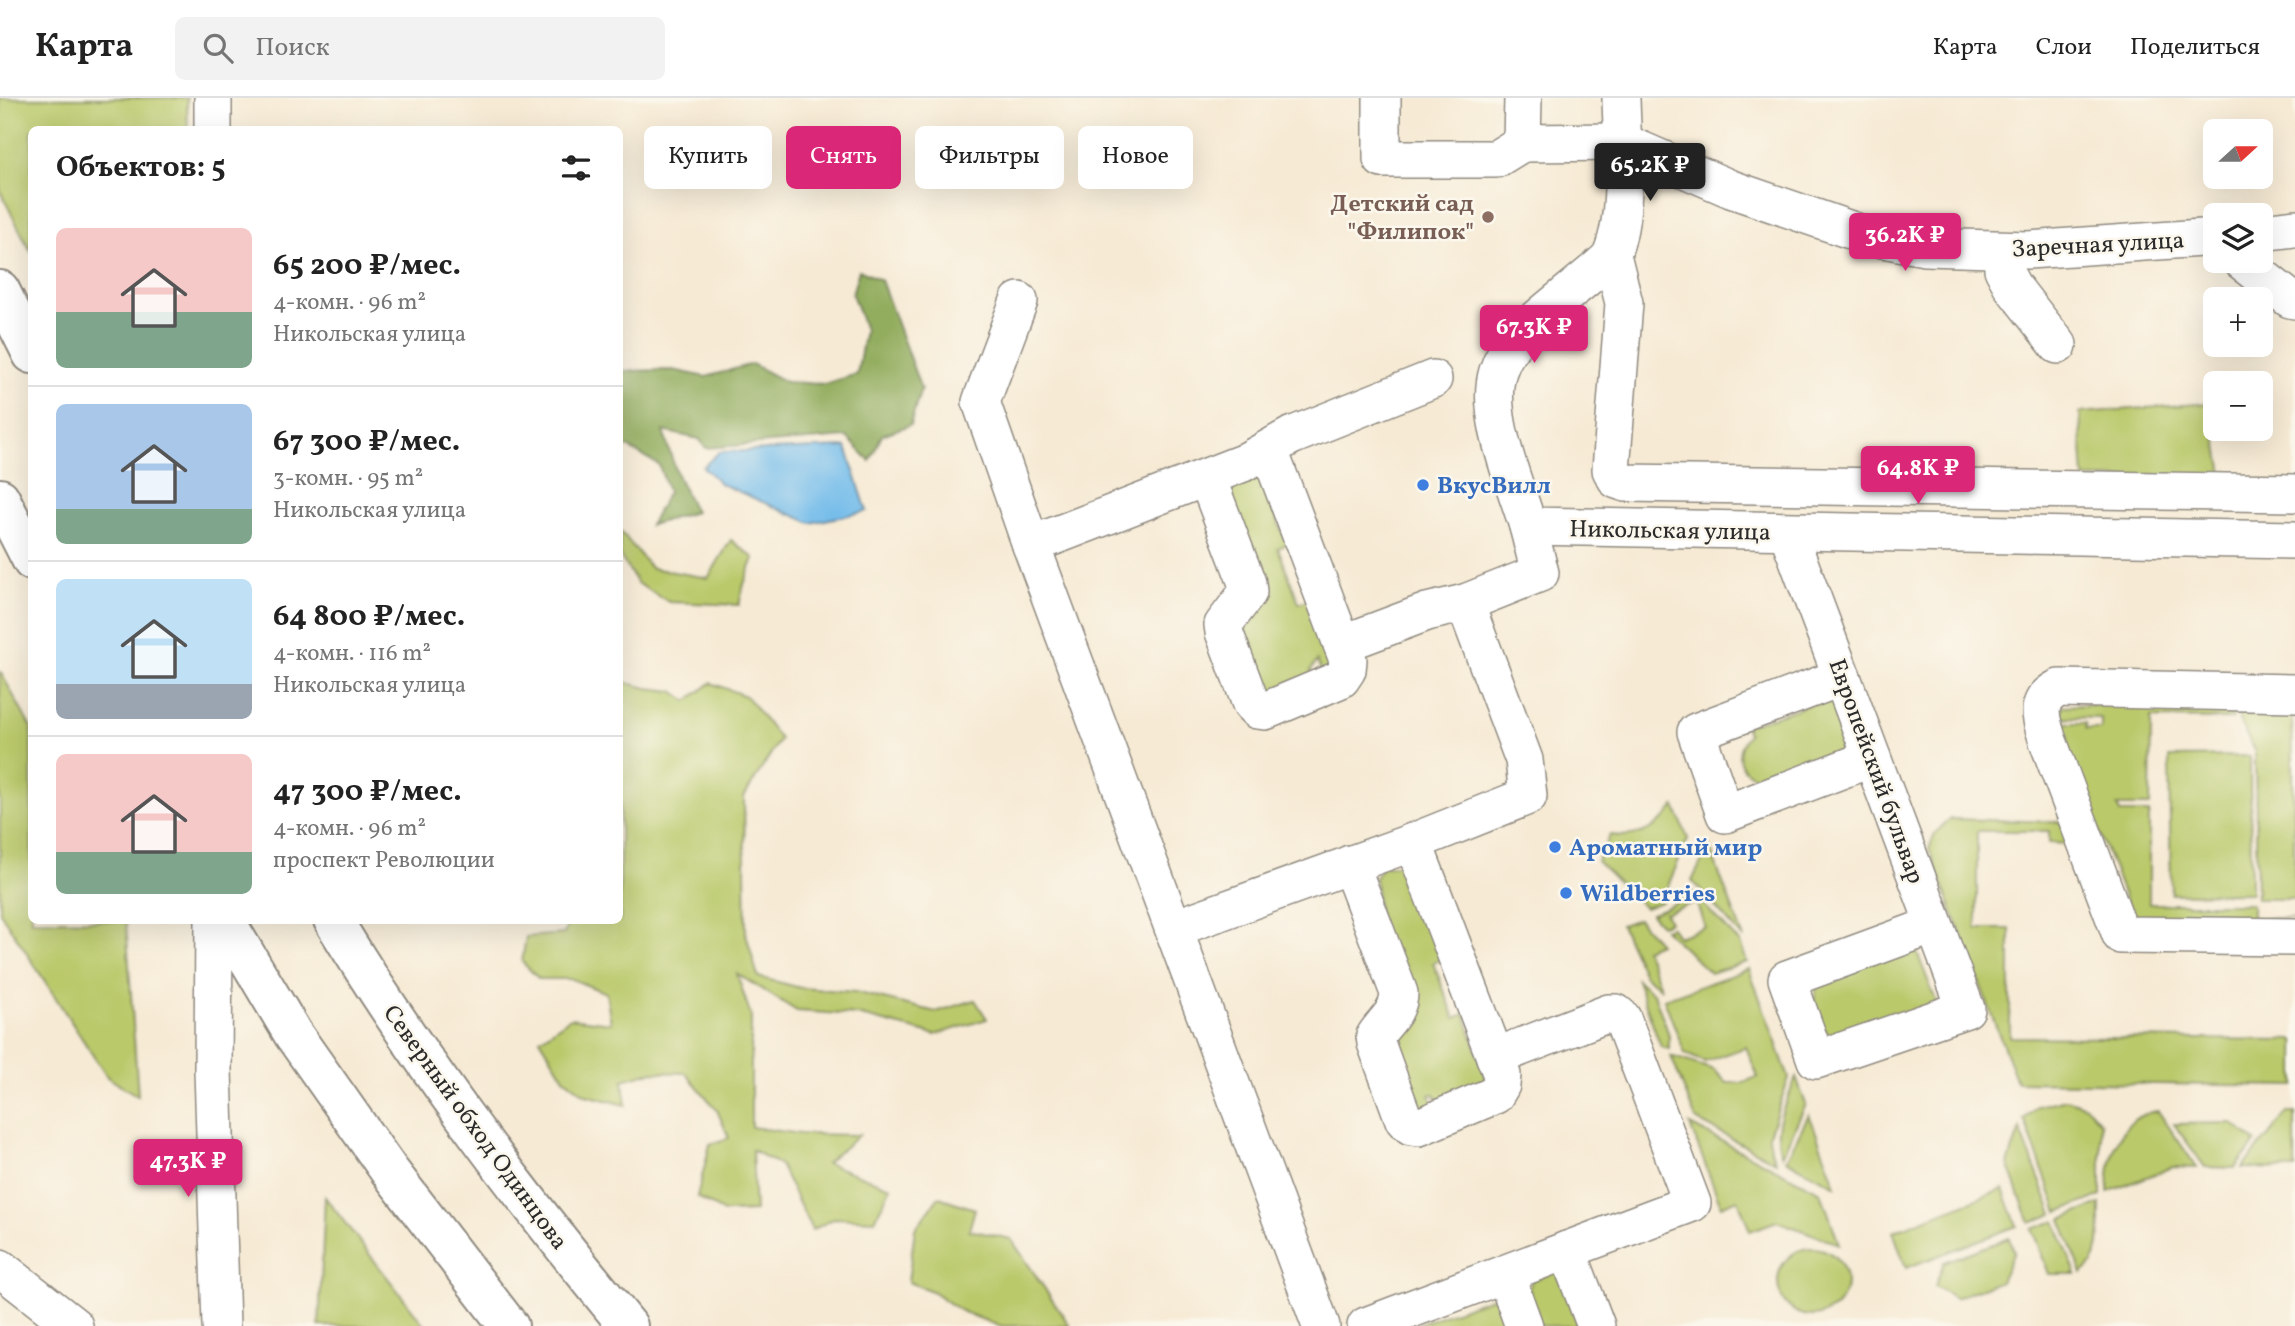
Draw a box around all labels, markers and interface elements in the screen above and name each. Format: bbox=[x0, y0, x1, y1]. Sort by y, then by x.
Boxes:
search box bbox=[175, 17, 665, 80]
text: Карта bbox=[35, 25, 133, 71]
icon: search bbox=[199, 29, 237, 67]
text: Поиск bbox=[255, 30, 330, 66]
text: Карта bbox=[1933, 31, 1998, 65]
text: Слои bbox=[2036, 31, 2092, 65]
text: Поделиться bbox=[2130, 31, 2260, 65]
north arrow bbox=[2203, 119, 2273, 189]
map controls bbox=[2203, 119, 2273, 441]
chip: Купить bbox=[644, 126, 772, 189]
chip: Снять bbox=[786, 126, 901, 189]
chip: Фильтры bbox=[915, 126, 1064, 189]
chip: Новое bbox=[1078, 126, 1193, 189]
pin: 65.2K ₽ bbox=[1585, 144, 1715, 203]
text: Объектов: 5 bbox=[56, 147, 226, 189]
icon: filters bbox=[557, 149, 595, 187]
text: 65.2K ₽ bbox=[1610, 150, 1690, 182]
place label: Детский сад "Филипок" bbox=[1330, 188, 1474, 250]
button: layers bbox=[2203, 203, 2273, 273]
marker: Детский сад "Филипок" bbox=[1480, 209, 1496, 225]
pin: 36.2K ₽ bbox=[1840, 214, 1970, 273]
text: 36.2K ₽ bbox=[1865, 220, 1945, 252]
street label: Заречная улица bbox=[2011, 224, 2185, 267]
text: 65 200 ₽/мес. bbox=[273, 245, 461, 287]
icon: home bbox=[112, 256, 196, 340]
text: 4-комн. · 96 m² bbox=[273, 287, 426, 319]
button: + bbox=[2203, 287, 2273, 357]
pin: 67.3K ₽ bbox=[1469, 306, 1599, 365]
text: 67.3K ₽ bbox=[1496, 312, 1572, 344]
text: Никольская улица bbox=[273, 319, 466, 351]
button: − bbox=[2203, 371, 2273, 441]
text: 67 300 ₽/мес. bbox=[273, 421, 460, 463]
icon: home bbox=[112, 432, 196, 516]
pin: 64.8K ₽ bbox=[1853, 446, 1983, 506]
text: 64.8K ₽ bbox=[1877, 453, 1959, 485]
text: 3-комн. · 95 m² bbox=[273, 463, 423, 495]
place label: ВкусВилл bbox=[1437, 470, 1551, 504]
marker: ВкусВилл bbox=[1415, 477, 1431, 493]
text: Никольская улица bbox=[273, 495, 466, 527]
street label: Никольская улица bbox=[1569, 513, 1771, 551]
text: 64 800 ₽/мес. bbox=[273, 596, 465, 638]
icon: home bbox=[112, 607, 196, 691]
text: 4-комн. · 116 m² bbox=[273, 638, 431, 670]
street label: Европейский бульвар bbox=[1819, 654, 1932, 889]
text: Никольская улица bbox=[273, 670, 466, 702]
text: 47 300 ₽/мес. bbox=[273, 771, 462, 813]
icon: home bbox=[112, 782, 196, 866]
text: 4-комн. · 96 m² bbox=[273, 813, 426, 845]
place label: Ароматный мир bbox=[1569, 832, 1762, 866]
marker: Ароматный мир bbox=[1547, 839, 1563, 855]
text: проспект Революции bbox=[273, 845, 495, 877]
place label: Wildberries bbox=[1580, 878, 1715, 912]
marker: Wildberries bbox=[1558, 885, 1574, 901]
street label: Северный обход Одинцова bbox=[374, 999, 575, 1258]
pin: 47.3K ₽ bbox=[123, 1140, 253, 1199]
text: 47.3K ₽ bbox=[149, 1146, 227, 1178]

